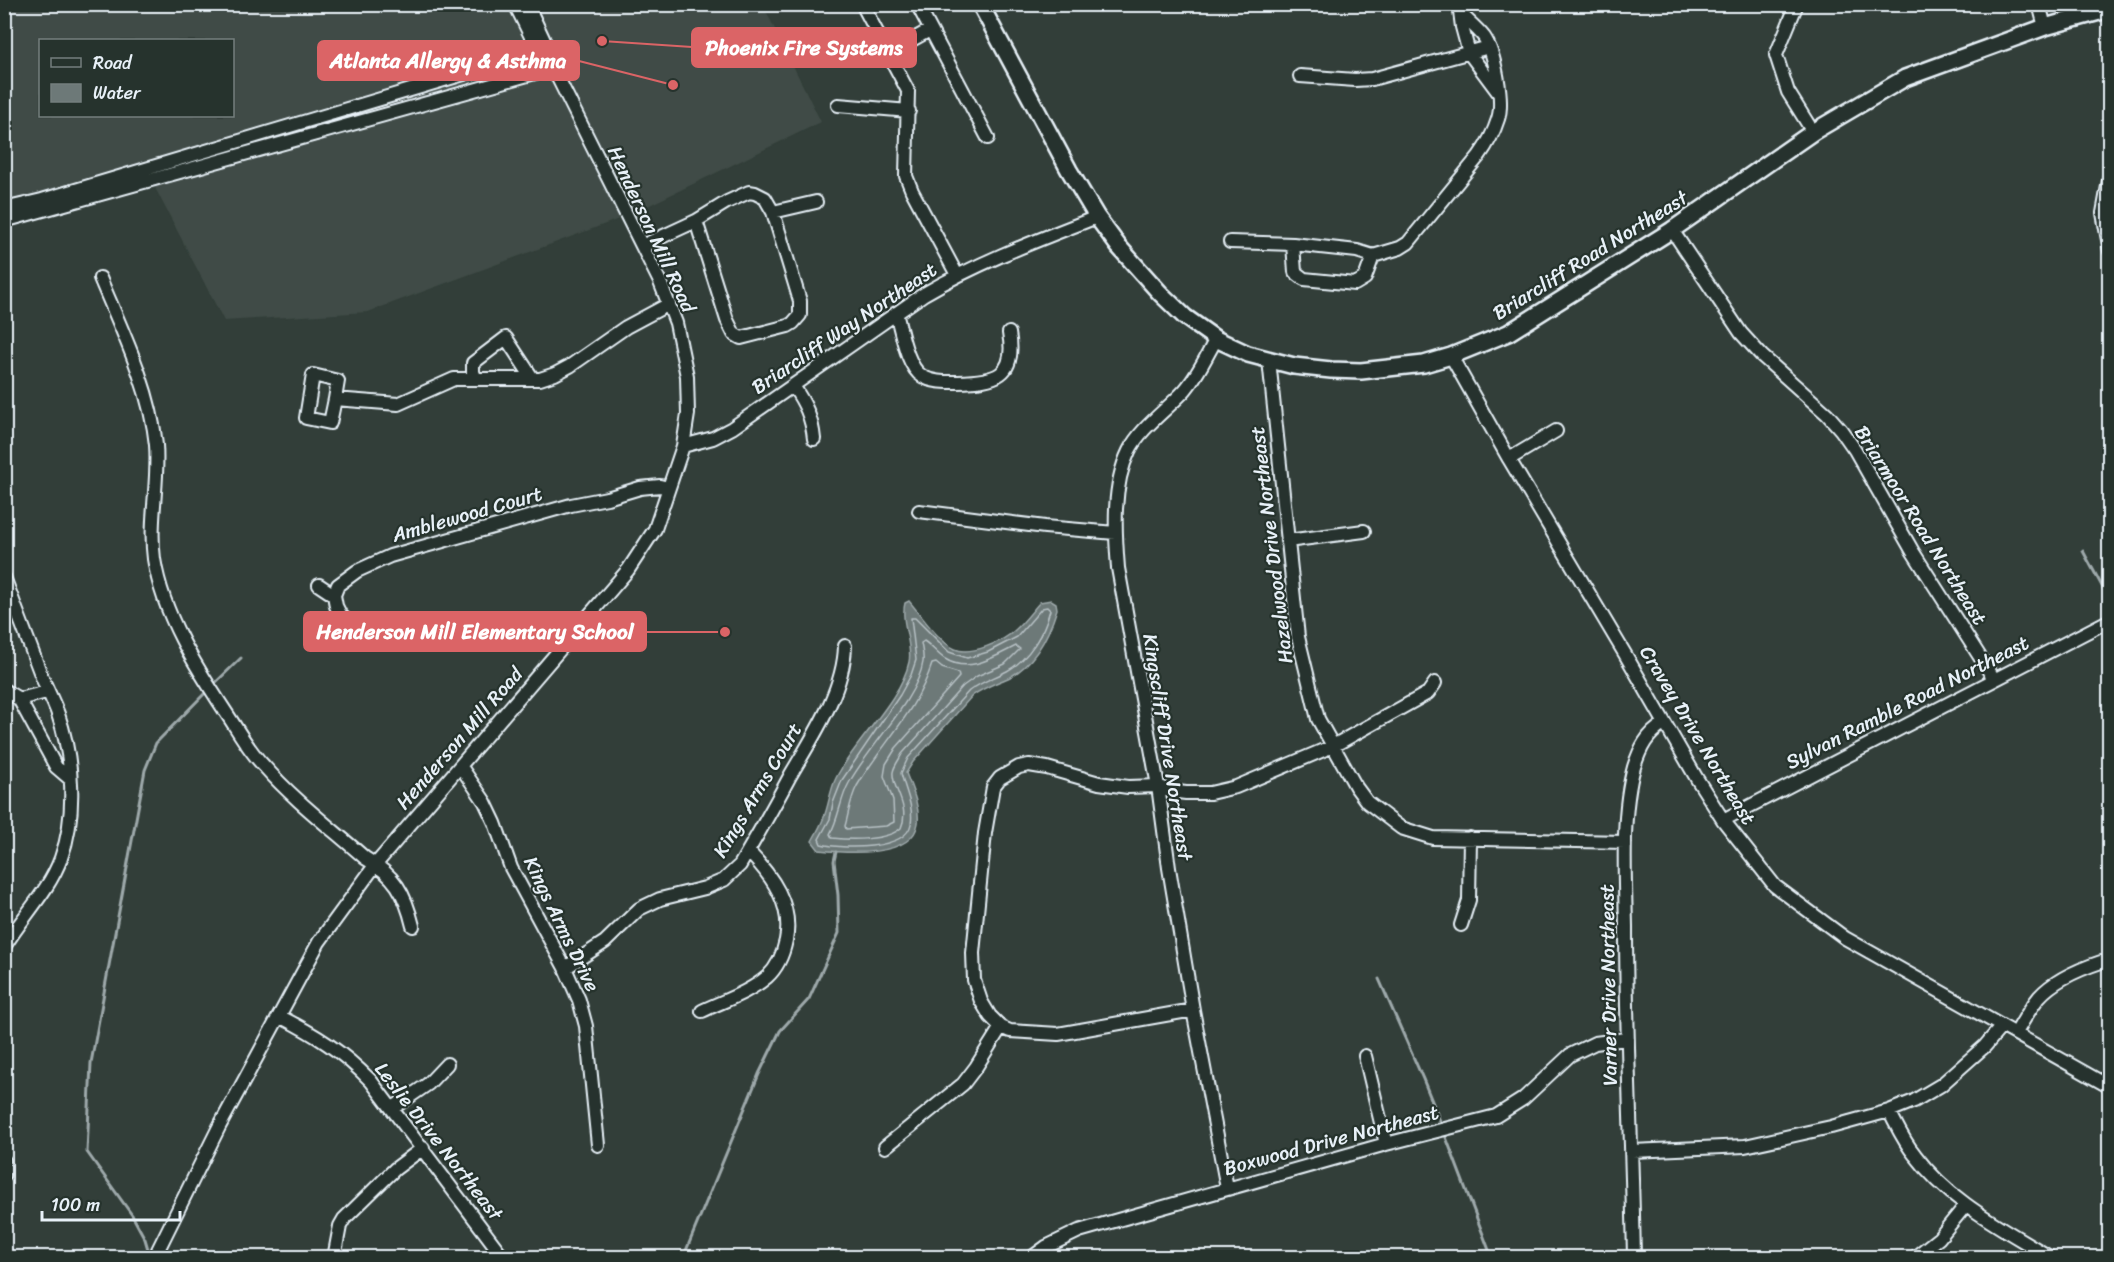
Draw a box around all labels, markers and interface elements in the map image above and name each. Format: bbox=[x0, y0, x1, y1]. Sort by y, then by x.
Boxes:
callout: Phoenix Fire Systems bbox=[692, 28, 916, 67]
text: Phoenix Fire Systems bbox=[705, 29, 903, 67]
legend bbox=[39, 39, 234, 117]
callout: Atlanta Allergy & Asthma bbox=[318, 41, 579, 80]
text: Atlanta Allergy & Asthma bbox=[329, 42, 567, 80]
text: Road bbox=[93, 47, 133, 79]
text: Water bbox=[93, 77, 142, 109]
street label: Henderson Mill Road bbox=[598, 140, 706, 320]
street label: Briarcliff Road Northeast bbox=[1486, 180, 1696, 330]
street label: Briarcliff Way Northeast bbox=[744, 253, 945, 404]
street label: Briarmoor Road Northeast bbox=[1845, 418, 1997, 632]
street label: Hazelwood Drive Northeast bbox=[1240, 424, 1303, 666]
street label: Amblewood Court bbox=[387, 476, 547, 553]
callout: Henderson Mill Elementary School bbox=[304, 612, 646, 651]
text: Henderson Mill Elementary School bbox=[315, 613, 635, 651]
street label: Sylvan Ramble Road Northeast bbox=[1779, 626, 2035, 779]
street label: Kingscliff Drive Northeast bbox=[1132, 631, 1203, 864]
street label: Cravey Drive Northeast bbox=[1630, 639, 1765, 832]
street label: Henderson Mill Road bbox=[387, 658, 533, 818]
street label: Kings Arms Court bbox=[703, 716, 812, 865]
street label: Kings Arms Drive bbox=[514, 850, 610, 998]
street label: Varner Drive Northeast bbox=[1589, 883, 1628, 1086]
street label: Leslie Drive Northeast bbox=[365, 1054, 513, 1229]
street label: Boxwood Drive Northeast bbox=[1220, 1095, 1443, 1186]
scale bar bbox=[42, 1184, 180, 1222]
text: 100 m bbox=[51, 1189, 100, 1221]

